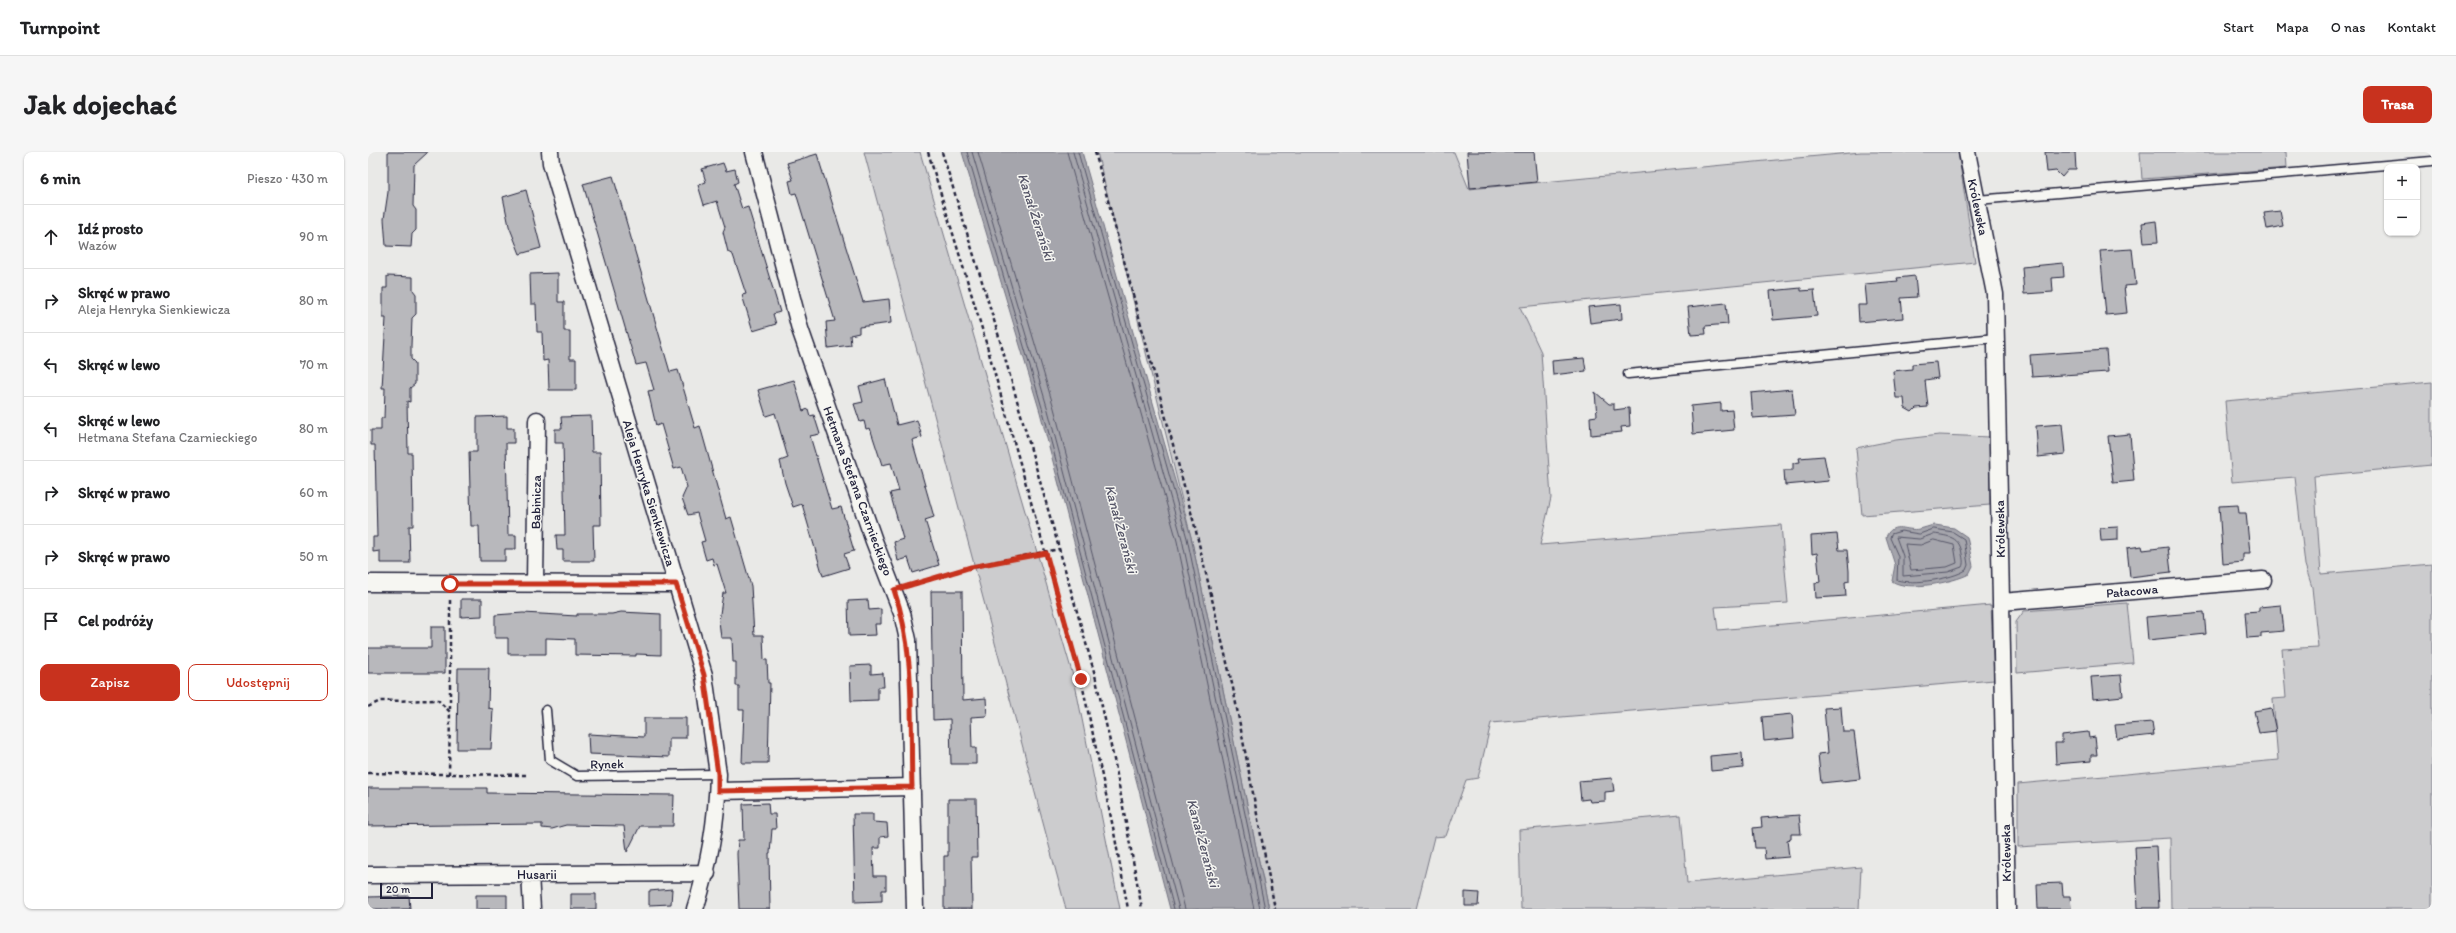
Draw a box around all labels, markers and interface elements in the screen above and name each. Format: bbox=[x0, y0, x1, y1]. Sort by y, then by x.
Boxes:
text: Turnpoint bbox=[20, 16, 100, 39]
text: Start bbox=[2223, 19, 2254, 36]
text: Mapa bbox=[2276, 19, 2309, 36]
text: O nas bbox=[2331, 19, 2365, 36]
text: Kontakt bbox=[2387, 19, 2436, 36]
button: Trasa bbox=[2363, 86, 2432, 123]
text: Jak dojechać bbox=[24, 87, 177, 121]
map controls bbox=[2384, 164, 2420, 236]
button: + bbox=[2384, 164, 2420, 200]
text: 6 min bbox=[40, 168, 81, 188]
text: Pieszo · 430 m bbox=[247, 171, 328, 186]
water label: Kanał Żerański bbox=[1014, 171, 1059, 264]
street label: Królewska bbox=[1965, 177, 1991, 237]
button: − bbox=[2384, 200, 2420, 236]
text: Idź prosto bbox=[78, 220, 143, 238]
icon: ahead bbox=[40, 226, 62, 248]
text: 90 m bbox=[299, 229, 328, 244]
text: Wazów bbox=[78, 238, 117, 253]
text: Skręć w prawo bbox=[78, 284, 170, 302]
icon: right bbox=[40, 290, 62, 312]
text: 80 m bbox=[299, 293, 328, 308]
text: Aleja Henryka Sienkiewicza bbox=[78, 302, 230, 317]
icon: left bbox=[40, 354, 62, 376]
text: Skręć w lewo bbox=[78, 356, 160, 374]
text: 70 m bbox=[300, 357, 328, 372]
street label: Hetmana Stefana Czarnieckiego bbox=[820, 404, 896, 578]
text: Skręć w lewo bbox=[78, 412, 160, 430]
icon: left bbox=[40, 418, 62, 440]
street label: Aleja Henryka Sienkiewicza bbox=[620, 418, 679, 568]
text: 80 m bbox=[299, 421, 328, 436]
text: Hetmana Stefana Czarnieckiego bbox=[78, 430, 257, 445]
street label: Babinicza bbox=[528, 474, 544, 529]
icon: right bbox=[40, 482, 62, 504]
water label: Kanał Żerański bbox=[1101, 483, 1141, 576]
text: Skręć w prawo bbox=[78, 484, 170, 502]
text: 60 m bbox=[299, 485, 328, 500]
street label: Królewska bbox=[1992, 500, 2008, 558]
icon: right bbox=[40, 546, 62, 568]
text: Skręć w prawo bbox=[78, 548, 170, 566]
text: 50 m bbox=[299, 549, 328, 564]
route start bbox=[441, 575, 459, 593]
street label: Pałacowa bbox=[2105, 581, 2159, 601]
icon: arrive bbox=[40, 610, 62, 632]
text: Cel podróży bbox=[78, 612, 153, 630]
button: Zapisz bbox=[40, 664, 180, 701]
button: Udostępnij bbox=[188, 664, 328, 701]
route end bbox=[1072, 670, 1090, 688]
street label: Rynek bbox=[590, 756, 624, 772]
water label: Kanał Żerański bbox=[1183, 797, 1223, 890]
street label: Królewska bbox=[1998, 824, 2014, 882]
street label: Husarii bbox=[517, 867, 557, 882]
scale bar bbox=[380, 881, 433, 900]
text: 20 m bbox=[386, 883, 410, 896]

